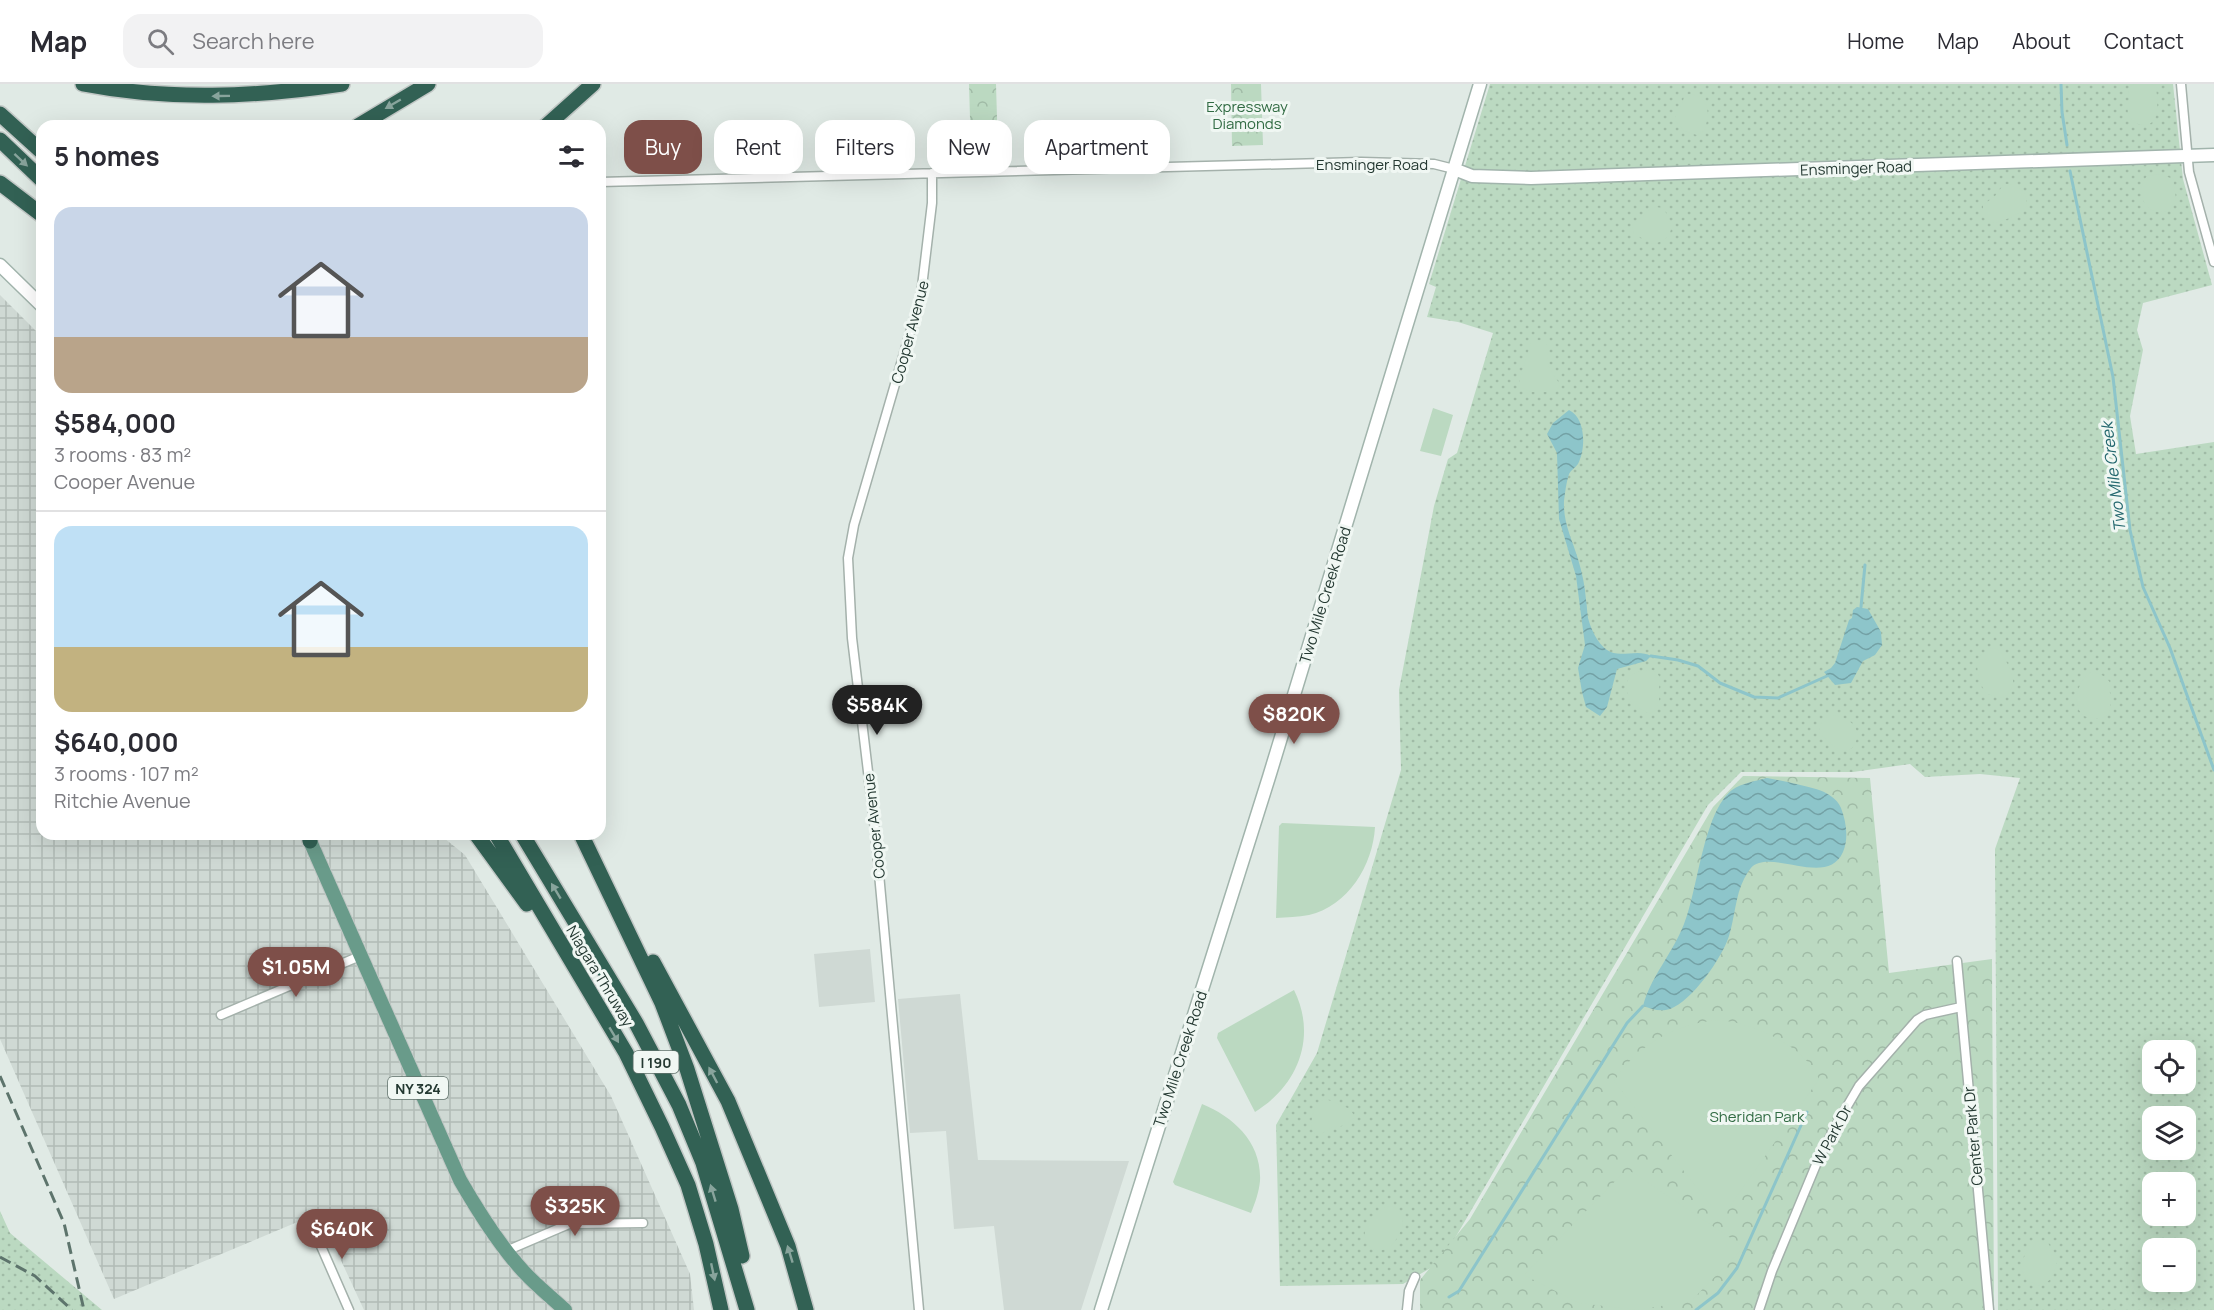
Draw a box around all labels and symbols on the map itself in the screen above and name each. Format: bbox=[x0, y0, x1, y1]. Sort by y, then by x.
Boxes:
one-way arrow bbox=[212, 91, 231, 101]
park label: Expressway Diamonds bbox=[1206, 96, 1288, 134]
one-way arrow bbox=[385, 99, 401, 110]
one-way arrow bbox=[14, 153, 29, 167]
street label: Ensminger Road bbox=[1316, 154, 1428, 175]
street label: Ensminger Road bbox=[1800, 156, 1912, 180]
street label: Cooper Avenue bbox=[886, 278, 934, 386]
water label: Two Mile Creek bbox=[2095, 419, 2131, 533]
street label: Two Mile Creek Road bbox=[1294, 524, 1356, 666]
pin: $584K bbox=[835, 685, 919, 736]
pin: $820K bbox=[1252, 694, 1336, 745]
street label: Cooper Avenue bbox=[858, 772, 890, 880]
one-way arrow bbox=[551, 882, 561, 899]
street label: Niagara Thruway bbox=[561, 921, 639, 1031]
pin: $1.05M bbox=[247, 947, 345, 998]
street label: Two Mile Creek Road bbox=[1148, 988, 1212, 1130]
one-way arrow bbox=[609, 1027, 620, 1043]
road number: I 190 bbox=[634, 1051, 678, 1073]
one-way arrow bbox=[708, 1066, 718, 1083]
road number: NY 324 bbox=[388, 1077, 448, 1099]
street label: Center Park Dr bbox=[1958, 1085, 1988, 1186]
street label: W Park Dr bbox=[1807, 1101, 1857, 1169]
park label: Sheridan Park bbox=[1710, 1106, 1805, 1127]
one-way arrow bbox=[708, 1184, 717, 1202]
pin: $325K bbox=[533, 1186, 617, 1237]
pin: $640K bbox=[300, 1209, 384, 1260]
one-way arrow bbox=[785, 1245, 794, 1263]
one-way arrow bbox=[708, 1263, 718, 1281]

